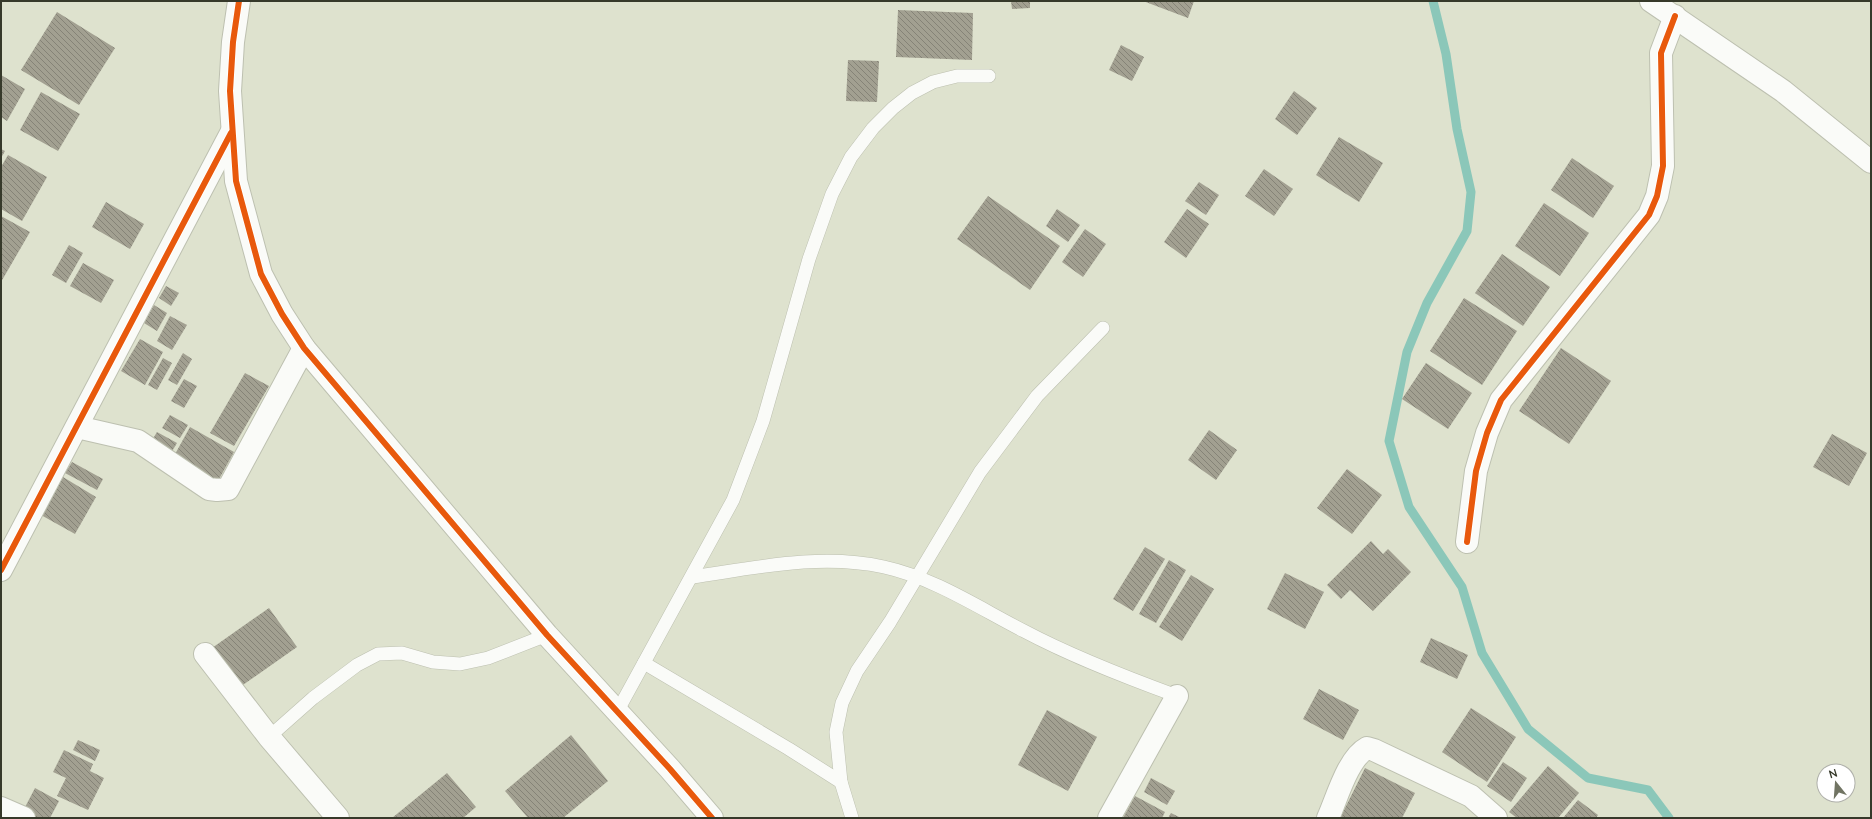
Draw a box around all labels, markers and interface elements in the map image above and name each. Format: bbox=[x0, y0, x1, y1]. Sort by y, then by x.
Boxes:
north arrow bbox=[1816, 763, 1856, 803]
text: N bbox=[1827, 766, 1839, 782]

